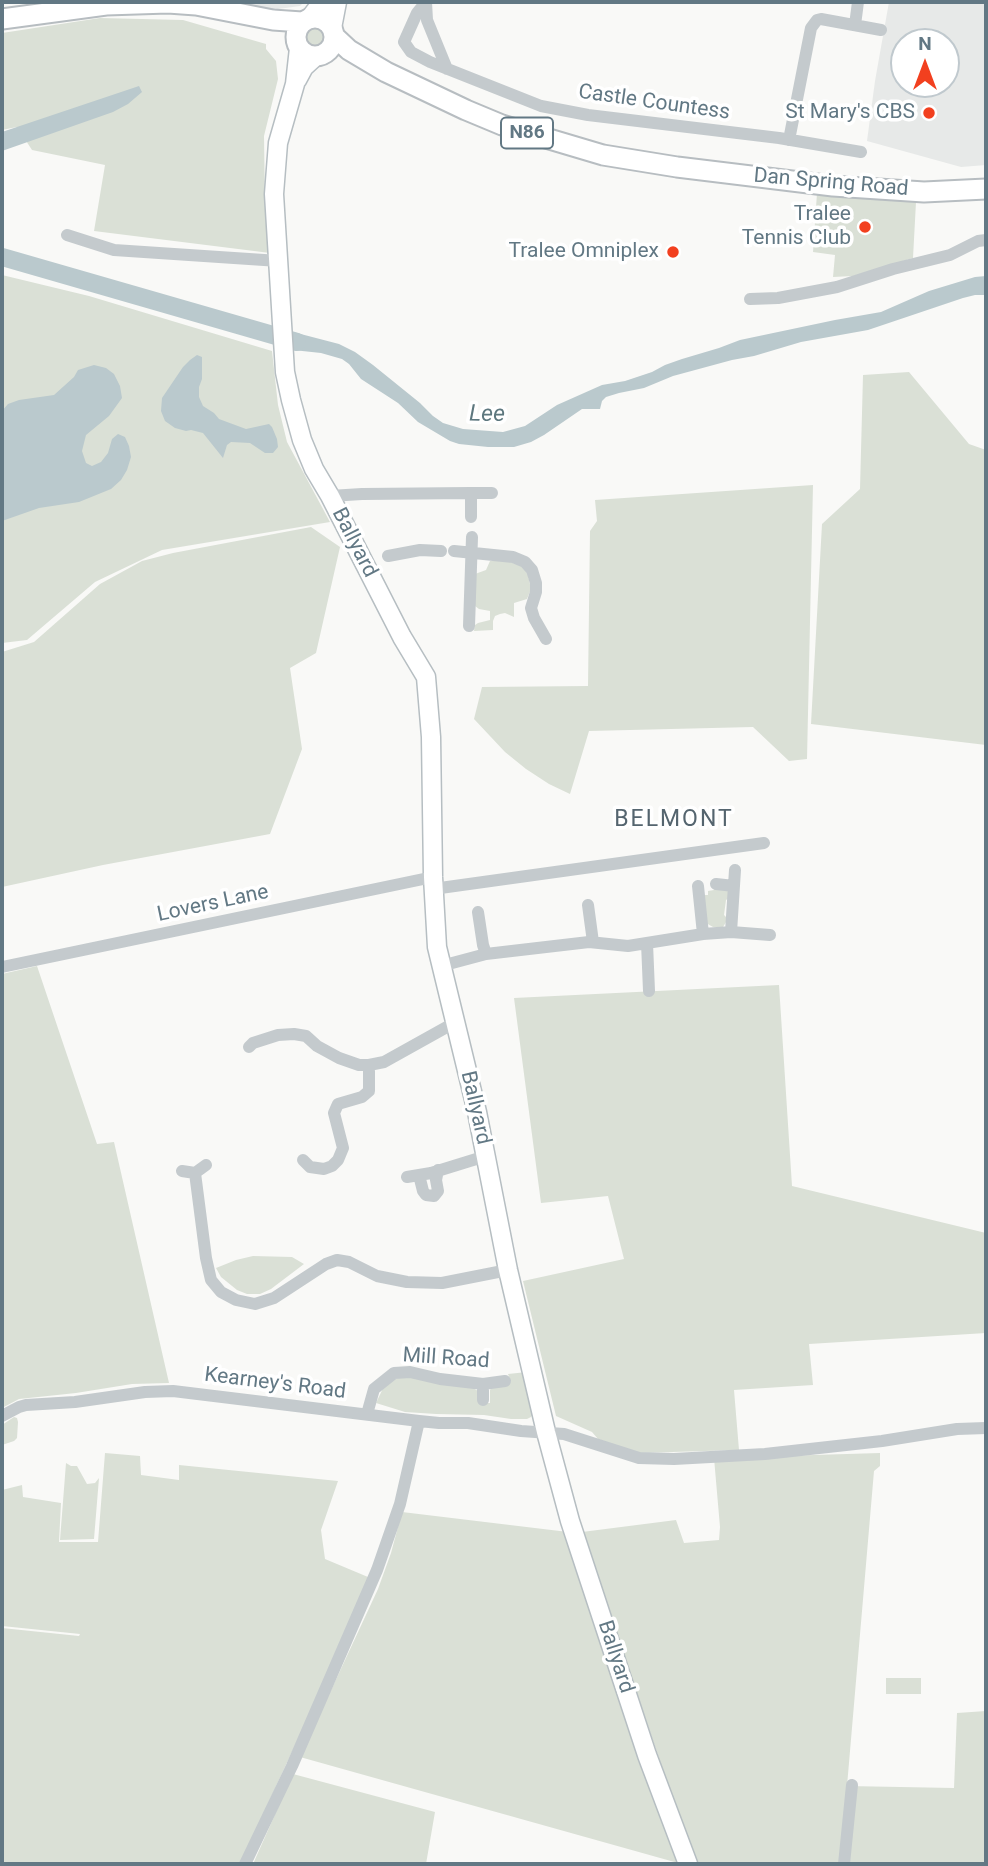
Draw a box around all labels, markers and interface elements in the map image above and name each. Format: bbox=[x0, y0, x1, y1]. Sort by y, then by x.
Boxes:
north arrow bbox=[890, 28, 960, 98]
text: N bbox=[918, 32, 932, 55]
street label: Castle Countess bbox=[577, 80, 731, 126]
place label: St Mary's CBS bbox=[785, 100, 915, 126]
marker: St Mary's CBS bbox=[921, 105, 937, 121]
road number: N86 bbox=[501, 118, 553, 148]
street label: Dan Spring Road bbox=[753, 164, 909, 202]
place label: Tralee Tennis Club bbox=[742, 202, 851, 252]
marker: Tralee Tennis Club bbox=[857, 219, 873, 235]
place label: Tralee Omniplex bbox=[509, 239, 659, 265]
marker: Tralee Omniplex bbox=[665, 244, 681, 260]
water label: Lee bbox=[469, 401, 505, 429]
street label: Ballyard bbox=[326, 504, 382, 582]
district label: BELMONT bbox=[615, 806, 733, 834]
street label: Lovers Lane bbox=[155, 880, 271, 928]
street label: Ballyard bbox=[454, 1069, 496, 1147]
street label: Mill Road bbox=[402, 1343, 490, 1375]
street label: Kearney's Road bbox=[203, 1363, 347, 1405]
street label: Ballyard bbox=[591, 1618, 639, 1696]

